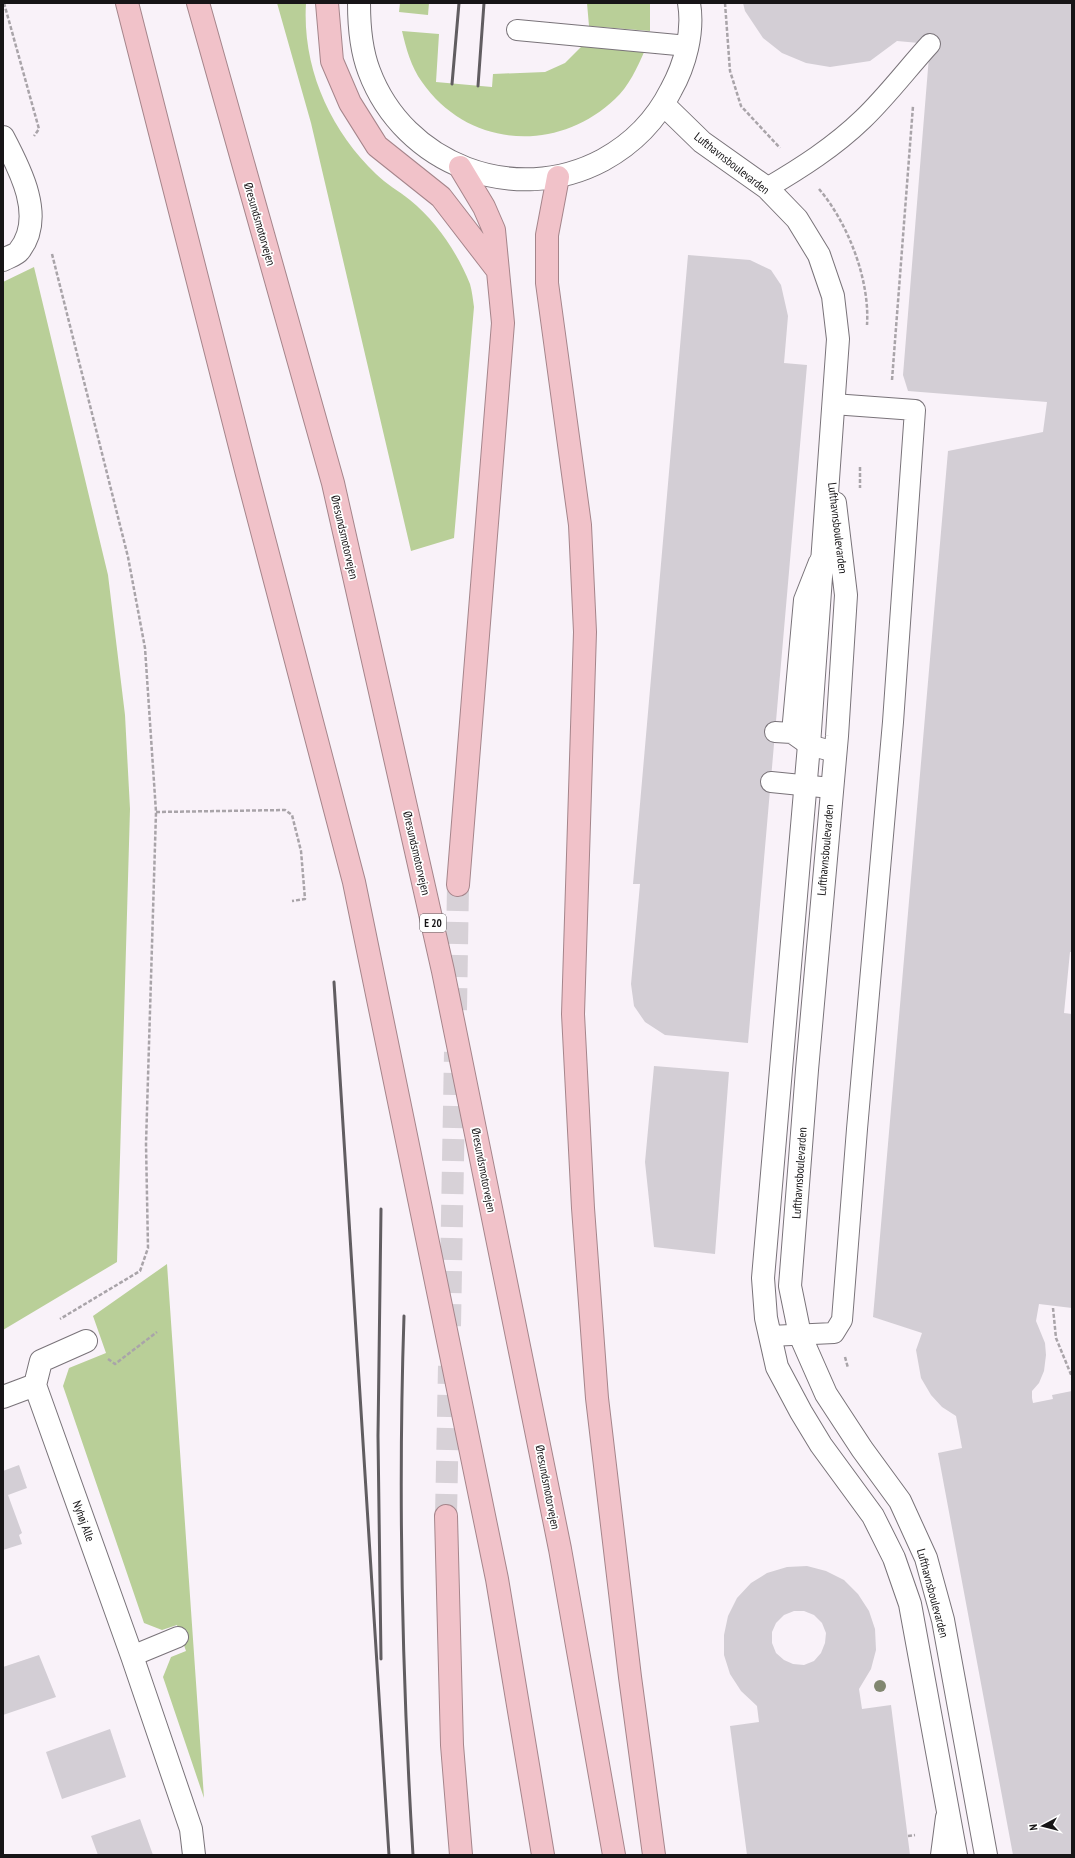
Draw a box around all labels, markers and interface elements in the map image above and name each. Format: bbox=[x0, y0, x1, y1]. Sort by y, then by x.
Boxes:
street label: Lufthavnsboulevarden bbox=[691, 129, 773, 197]
street label: Øresundsmotorvejen bbox=[241, 181, 279, 267]
street label: Lufthavnsboulevarden bbox=[825, 482, 851, 574]
street label: Øresundsmotorvejen bbox=[328, 494, 362, 580]
street label: Lufthavnsboulevarden bbox=[814, 804, 836, 896]
street label: Øresundsmotorvejen bbox=[400, 810, 434, 896]
road number: E 20 bbox=[420, 914, 446, 932]
street label: Øresundsmotorvejen bbox=[468, 1126, 500, 1214]
street label: Lufthavnsboulevarden bbox=[788, 1127, 810, 1219]
street label: Øresundsmotorvejen bbox=[532, 1443, 564, 1531]
street label: Nyhøj Alle bbox=[70, 1498, 98, 1544]
street label: Lufthavnsboulevarden bbox=[914, 1547, 952, 1639]
north arrow bbox=[1023, 1806, 1063, 1846]
text: N bbox=[1026, 1823, 1040, 1831]

